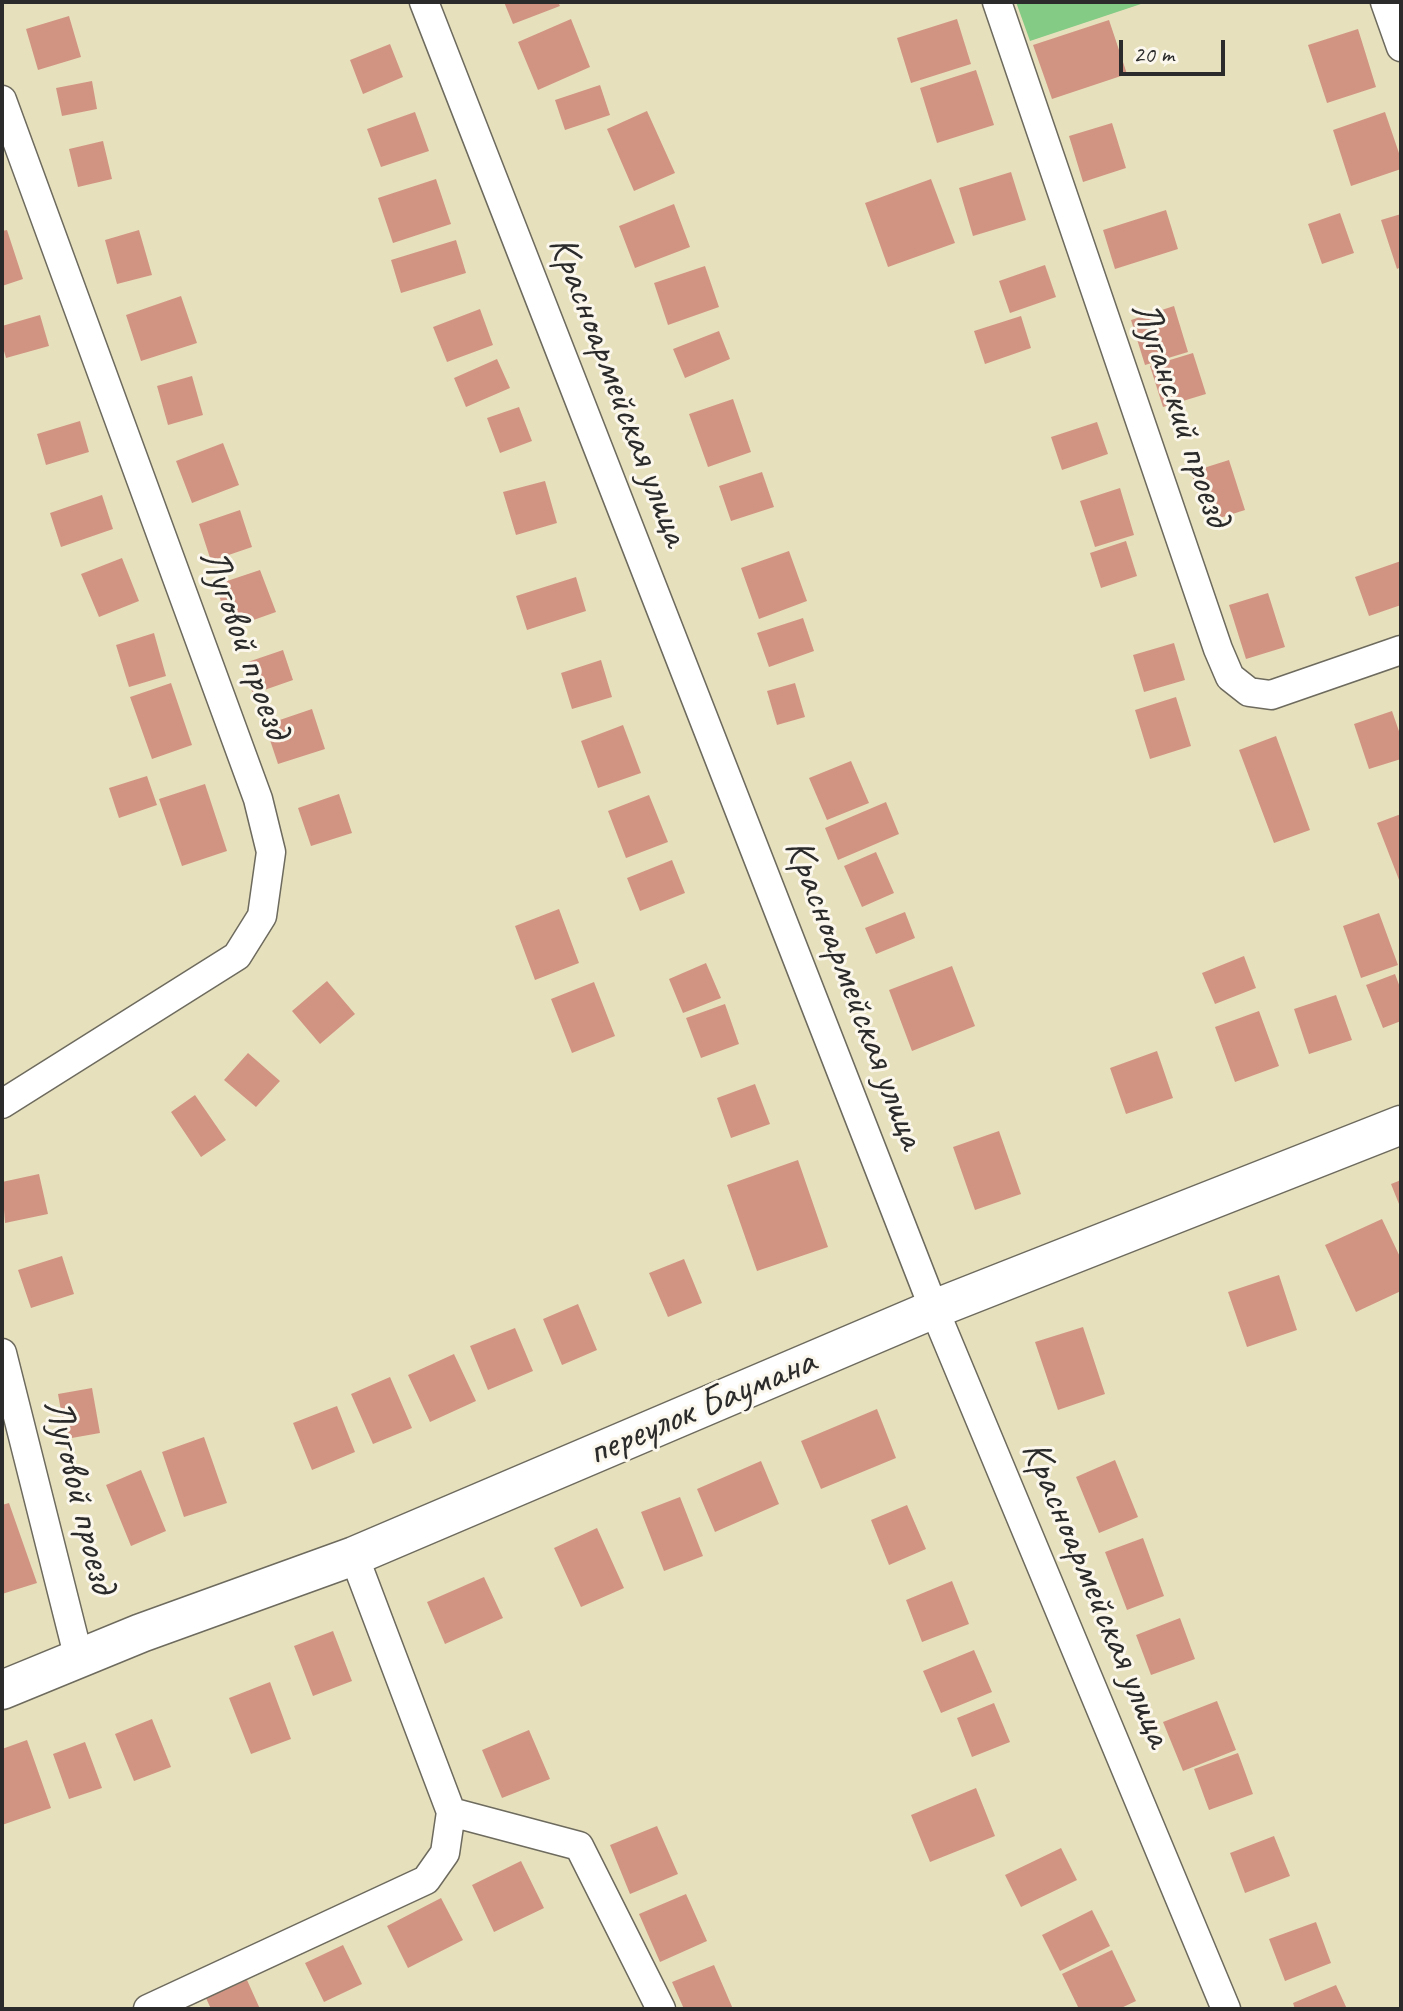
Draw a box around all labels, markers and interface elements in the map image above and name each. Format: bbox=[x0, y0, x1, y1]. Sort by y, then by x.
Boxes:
scale bar bbox=[1123, 24, 1229, 74]
text: 20 m bbox=[1133, 39, 1174, 69]
street label: Красноармейская улица bbox=[537, 230, 699, 552]
street label: Луганский проезд bbox=[1119, 295, 1241, 533]
street label: Луговой проезд bbox=[188, 543, 300, 745]
street label: Красноармейская улица bbox=[773, 833, 935, 1155]
street label: переулок Баумана bbox=[581, 1338, 823, 1478]
street label: Луговой проезд bbox=[32, 1394, 126, 1598]
street label: Красноармейская улица bbox=[1010, 1434, 1182, 1754]

